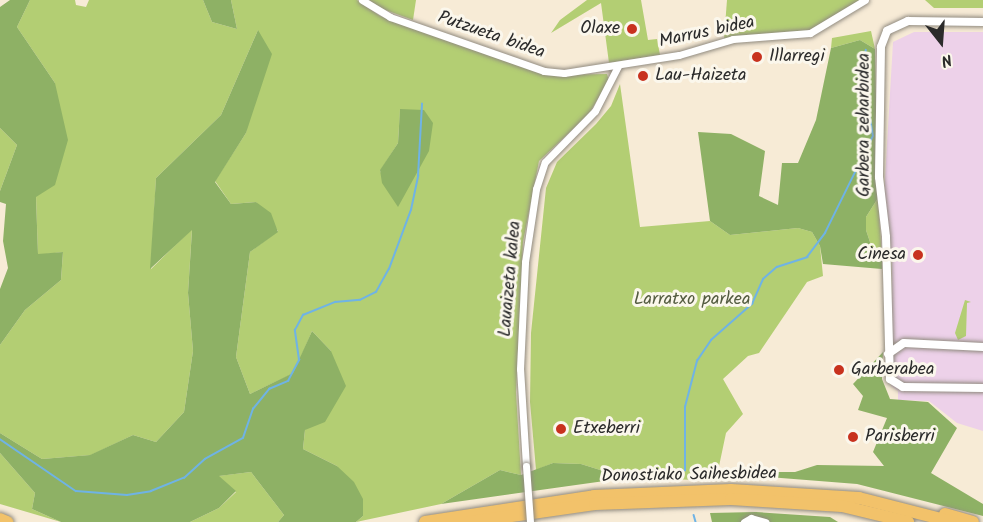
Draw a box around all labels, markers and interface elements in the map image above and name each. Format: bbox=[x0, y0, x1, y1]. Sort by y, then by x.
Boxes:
street label: Putzueta bidea bbox=[435, 8, 547, 64]
street label: Marrus bidea bbox=[657, 12, 757, 54]
north arrow bbox=[911, 12, 971, 72]
place label: Olaxe bbox=[580, 18, 620, 40]
marker: Olaxe bbox=[625, 22, 639, 36]
place label: Illarregi bbox=[769, 46, 825, 68]
text: N bbox=[938, 46, 955, 73]
marker: Illarregi bbox=[750, 50, 764, 64]
street label: Garbera zeharbidea bbox=[854, 53, 876, 197]
place label: Lau-Haizeta bbox=[655, 65, 746, 87]
marker: Lau-Haizeta bbox=[636, 69, 650, 83]
street label: Lauaizeta kalea bbox=[495, 220, 527, 338]
place label: Cinesa bbox=[857, 244, 906, 266]
marker: Cinesa bbox=[911, 248, 925, 262]
park label: Larratxo parkea bbox=[634, 289, 750, 311]
place label: Garberabea bbox=[851, 359, 934, 381]
marker: Garberabea bbox=[832, 363, 846, 377]
place label: Etxeberri bbox=[573, 418, 640, 440]
marker: Etxeberri bbox=[554, 422, 568, 436]
place label: Parisberri bbox=[865, 426, 935, 448]
marker: Parisberri bbox=[846, 430, 860, 444]
street label: Donostiako Saihesbidea bbox=[601, 464, 777, 488]

